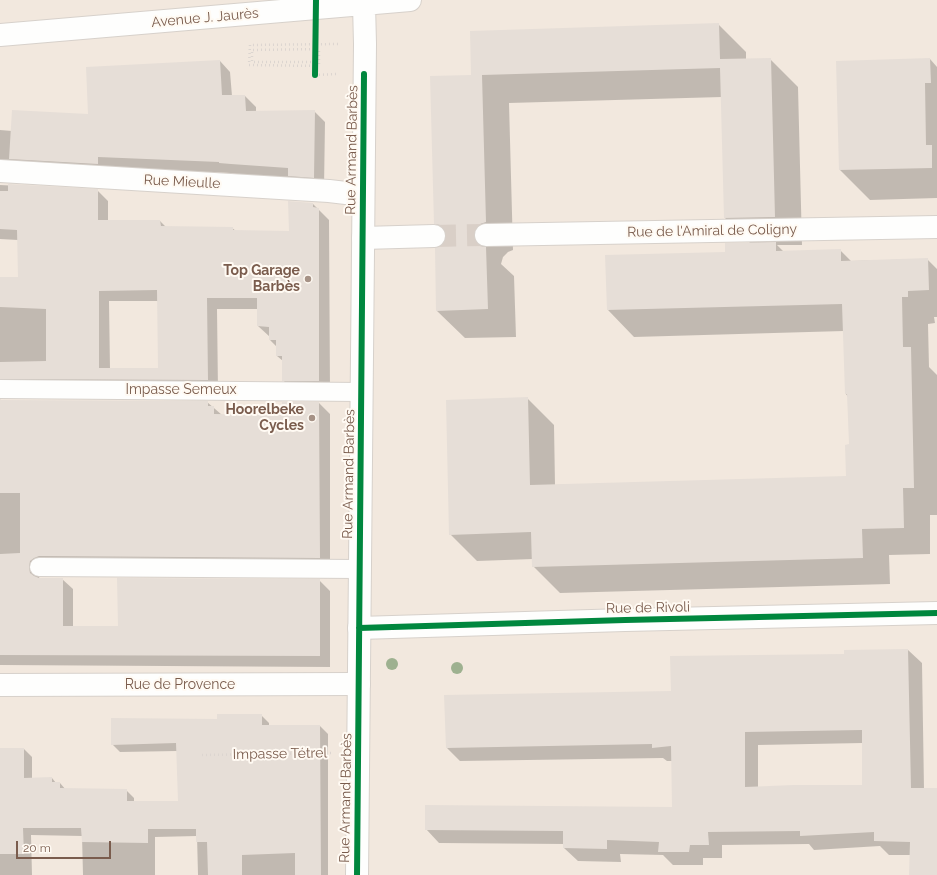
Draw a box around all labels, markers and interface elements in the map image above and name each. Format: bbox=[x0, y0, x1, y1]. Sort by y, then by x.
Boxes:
street label: Avenue J. Jaurès bbox=[151, 5, 259, 31]
street label: Rue Armand Barbès bbox=[342, 85, 362, 215]
street label: Rue Mieulle bbox=[143, 172, 221, 192]
street label: Rue de l'Amiral de Coligny bbox=[627, 221, 797, 241]
place label: Top Garage Barbès bbox=[223, 263, 300, 296]
marker: Top Garage Barbès bbox=[303, 274, 313, 284]
street label: Impasse Semeux bbox=[125, 382, 237, 398]
place label: Hoorelbeke Cycles bbox=[225, 402, 304, 434]
street label: Rue Armand Barbès bbox=[339, 409, 359, 539]
marker: Hoorelbeke Cycles bbox=[307, 413, 317, 423]
street label: Rue de Rivoli bbox=[606, 599, 690, 617]
street label: Rue de Provence bbox=[125, 677, 235, 693]
street label: Rue Armand Barbès bbox=[336, 733, 356, 863]
street label: Impasse Tétrel bbox=[233, 745, 327, 763]
scale bar bbox=[18, 833, 113, 859]
text: 20 m bbox=[23, 841, 51, 855]

